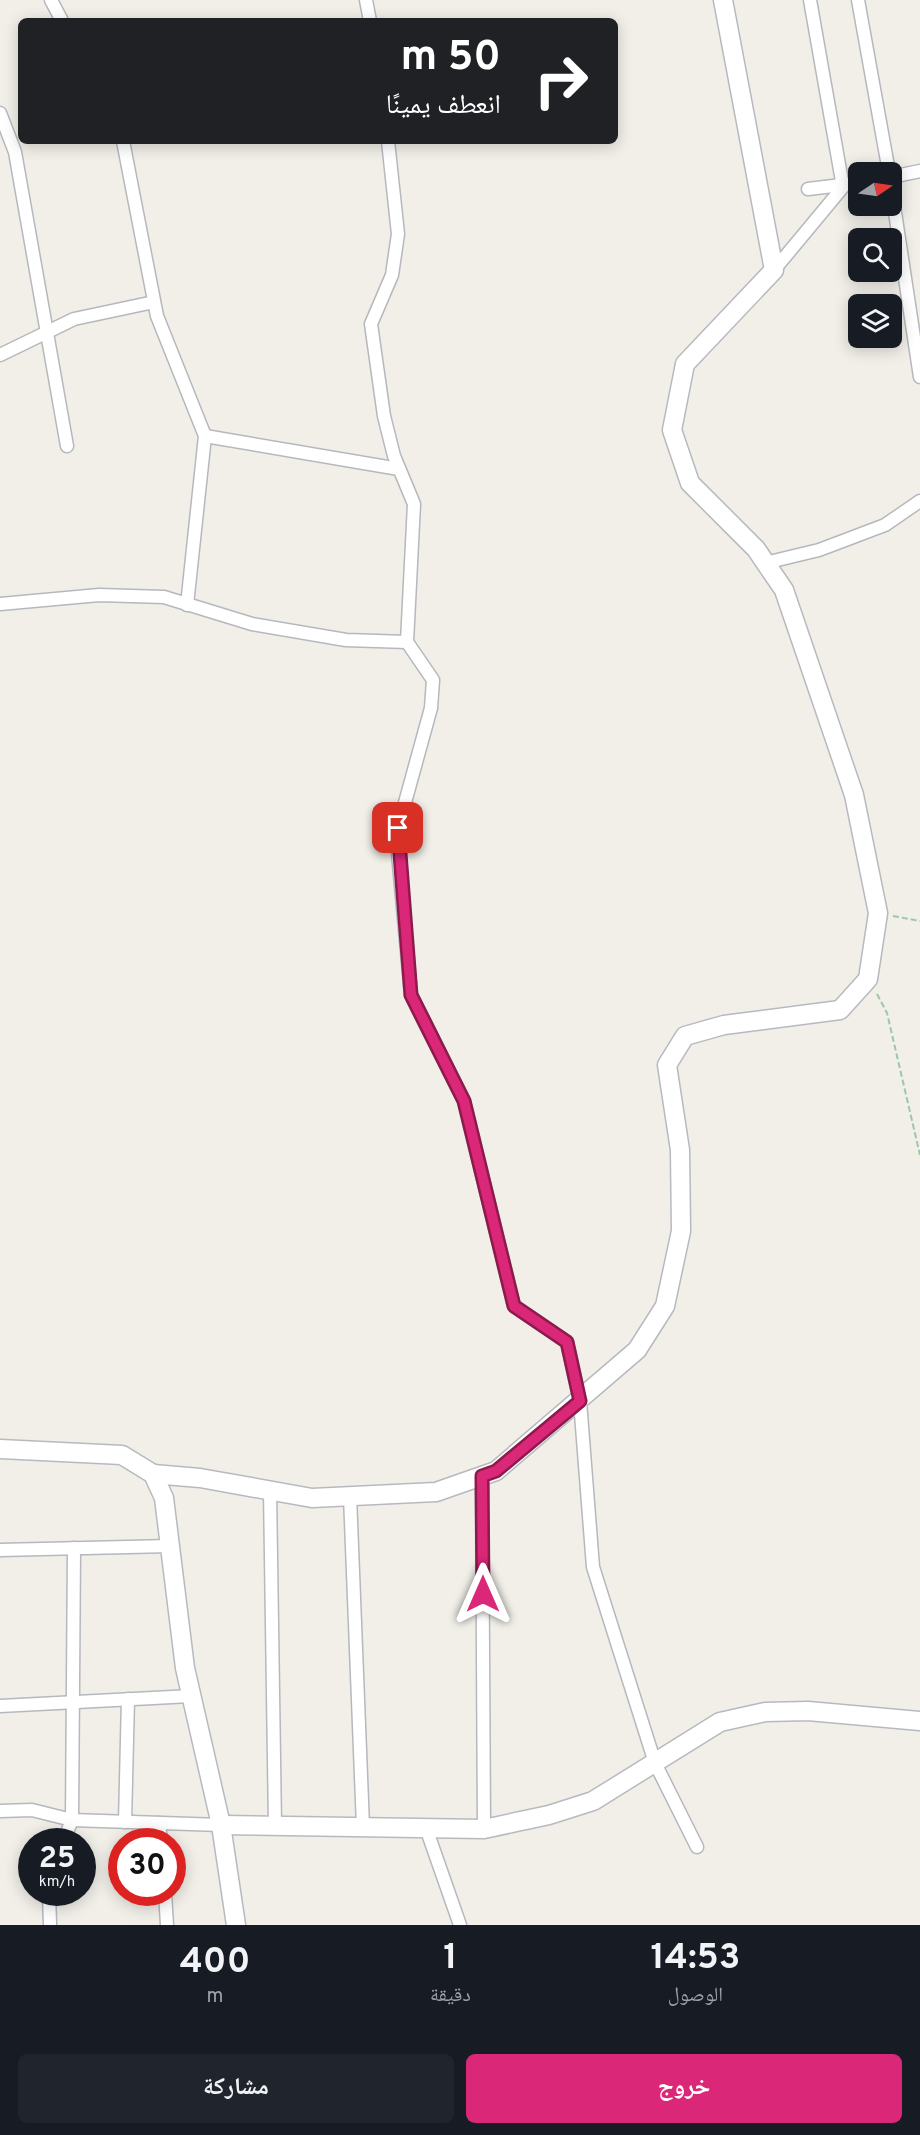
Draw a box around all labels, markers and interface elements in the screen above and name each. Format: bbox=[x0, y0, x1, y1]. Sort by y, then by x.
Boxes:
text: 50 m bbox=[401, 32, 501, 85]
icon: right bbox=[522, 42, 600, 120]
text: انعطف يمينًا bbox=[386, 89, 501, 123]
north arrow bbox=[848, 162, 902, 216]
map controls bbox=[848, 162, 902, 348]
button: search bbox=[848, 228, 902, 282]
button: layers bbox=[848, 294, 902, 348]
pin bbox=[372, 802, 423, 853]
icon: arrive bbox=[381, 811, 414, 844]
position arrow bbox=[451, 1562, 515, 1626]
speed limit sign: 30 bbox=[108, 1828, 186, 1906]
text: 25 bbox=[39, 1841, 75, 1878]
text: km/h bbox=[39, 1873, 75, 1892]
text: 1 bbox=[443, 1936, 458, 1982]
text: 14:53 bbox=[650, 1936, 740, 1982]
text: 400 bbox=[180, 1940, 250, 1986]
text: دقيقة bbox=[430, 1983, 471, 2009]
text: الوصول bbox=[668, 1983, 723, 2009]
text: m bbox=[207, 1984, 223, 2010]
button: مشاركة bbox=[18, 2054, 454, 2123]
button: خروج bbox=[466, 2054, 902, 2123]

